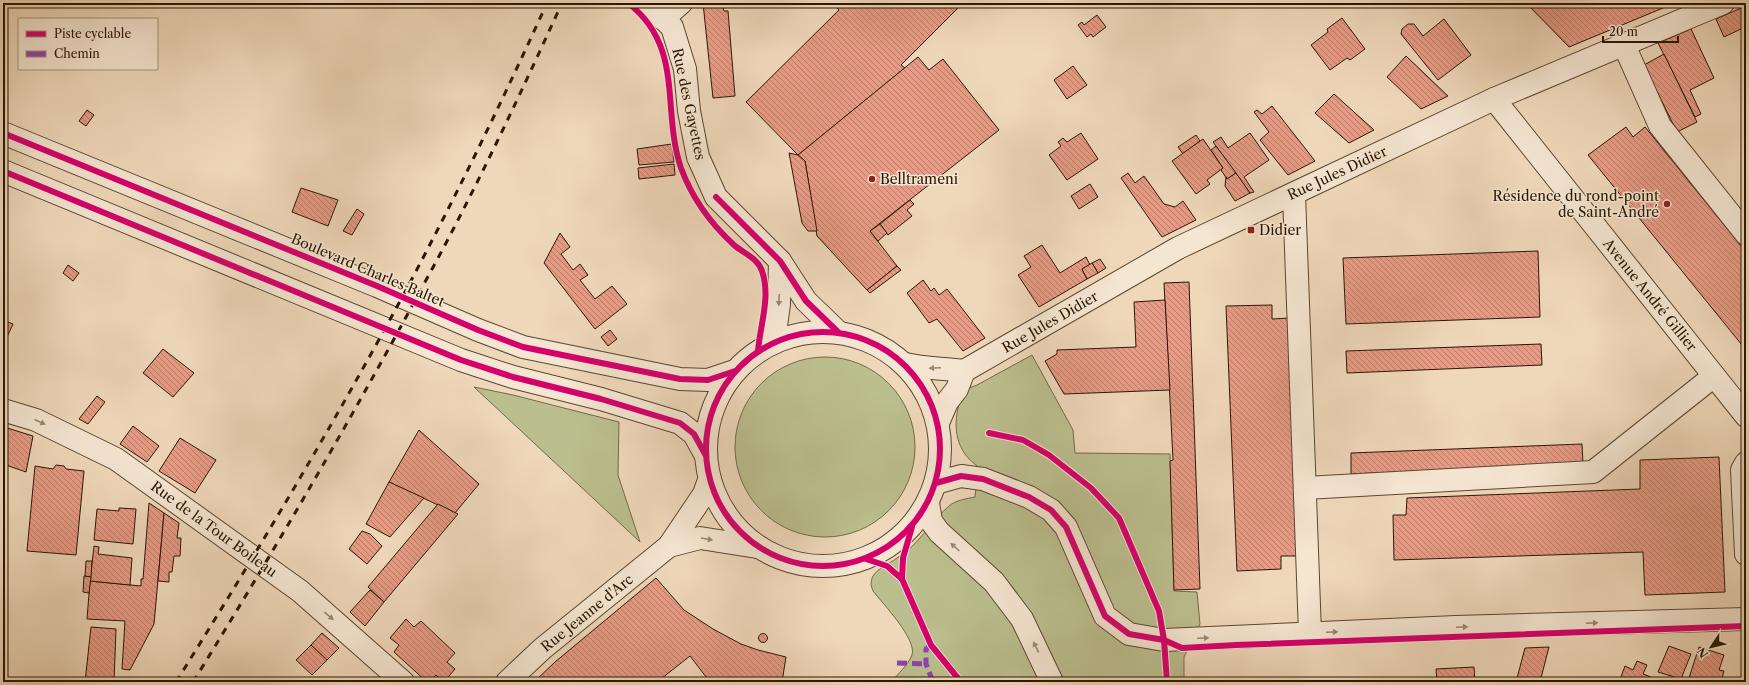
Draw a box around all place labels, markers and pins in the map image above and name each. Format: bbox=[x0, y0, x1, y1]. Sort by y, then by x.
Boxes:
place label: Belltrameni bbox=[880, 170, 958, 188]
marker: Belltrameni bbox=[867, 174, 877, 184]
place label: Résidence du rond-point de Saint-André bbox=[1493, 187, 1659, 221]
marker: Résidence du rond-point de Saint-André bbox=[1662, 199, 1672, 209]
place label: Didier bbox=[1259, 221, 1301, 239]
marker: Didier bbox=[1246, 225, 1256, 235]

